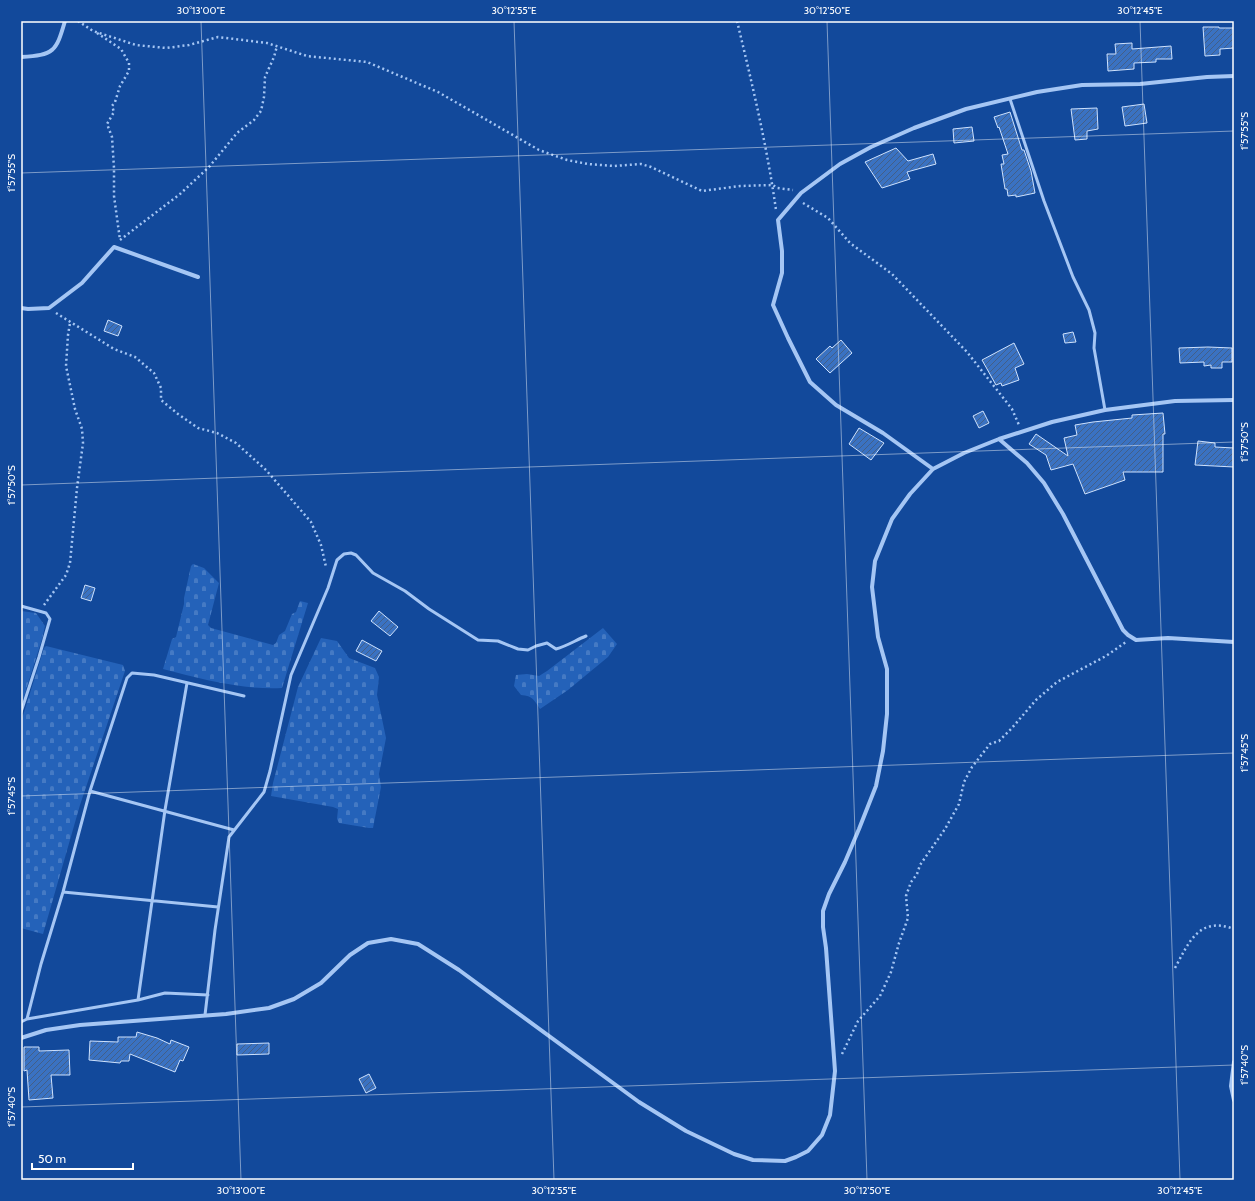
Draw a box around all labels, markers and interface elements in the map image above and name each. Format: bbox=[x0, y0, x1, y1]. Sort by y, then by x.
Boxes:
text: 30°13'00"E bbox=[177, 4, 226, 17]
text: 30°12'55"E bbox=[491, 4, 537, 17]
text: 30°12'50"E bbox=[804, 4, 851, 17]
text: 30°12'45"E bbox=[1117, 4, 1163, 17]
text: 1°57'55"S bbox=[1238, 112, 1251, 150]
text: 1°57'55"S bbox=[5, 154, 18, 192]
text: 1°57'50"S bbox=[1238, 422, 1251, 462]
text: 1°57'50"S bbox=[5, 465, 18, 505]
text: 1°57'45"S bbox=[1238, 734, 1251, 772]
text: 1°57'45"S bbox=[5, 777, 18, 815]
text: 1°57'40"S bbox=[1238, 1045, 1251, 1085]
text: 1°57'40"S bbox=[5, 1087, 18, 1127]
scale bar bbox=[32, 1145, 133, 1171]
text: 50 m bbox=[38, 1151, 66, 1166]
text: 30°13'00"E bbox=[217, 1184, 266, 1197]
text: 30°12'55"E bbox=[531, 1184, 577, 1197]
text: 30°12'50"E bbox=[844, 1184, 891, 1197]
text: 30°12'45"E bbox=[1157, 1184, 1203, 1197]

